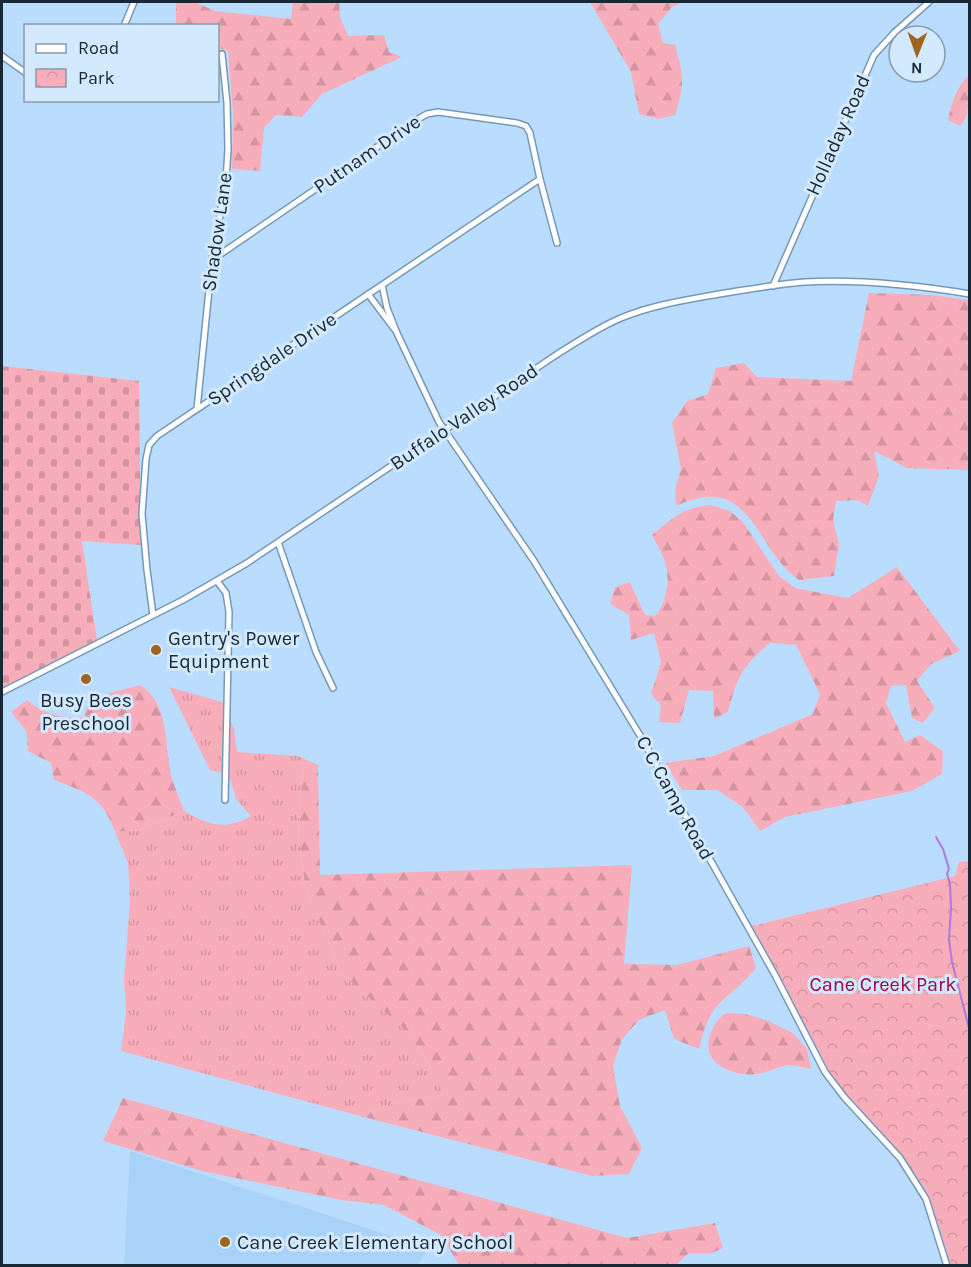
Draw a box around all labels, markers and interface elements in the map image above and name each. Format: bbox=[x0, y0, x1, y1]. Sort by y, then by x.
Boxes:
legend bbox=[24, 24, 219, 102]
north arrow bbox=[887, 24, 947, 84]
text: Road bbox=[78, 37, 119, 59]
text: N bbox=[911, 59, 923, 78]
text: Park bbox=[78, 67, 115, 89]
street label: Holladay Road bbox=[801, 71, 875, 199]
street label: Putnam Drive bbox=[309, 110, 425, 198]
street label: Shadow Lane bbox=[197, 171, 237, 293]
street label: Springdale Drive bbox=[203, 307, 341, 411]
street label: Buffalo Valley Road bbox=[386, 359, 542, 475]
place label: Gentry's Power Equipment bbox=[168, 627, 300, 673]
marker: Gentry's Power Equipment bbox=[149, 643, 163, 657]
marker: Busy Bees Preschool bbox=[79, 672, 93, 686]
place label: Busy Bees Preschool bbox=[40, 689, 132, 735]
street label: C C Camp Road bbox=[631, 732, 719, 864]
park label: Cane Creek Park bbox=[810, 973, 957, 996]
place label: Cane Creek Elementary School bbox=[237, 1231, 513, 1254]
marker: Cane Creek Elementary School bbox=[218, 1235, 232, 1249]

